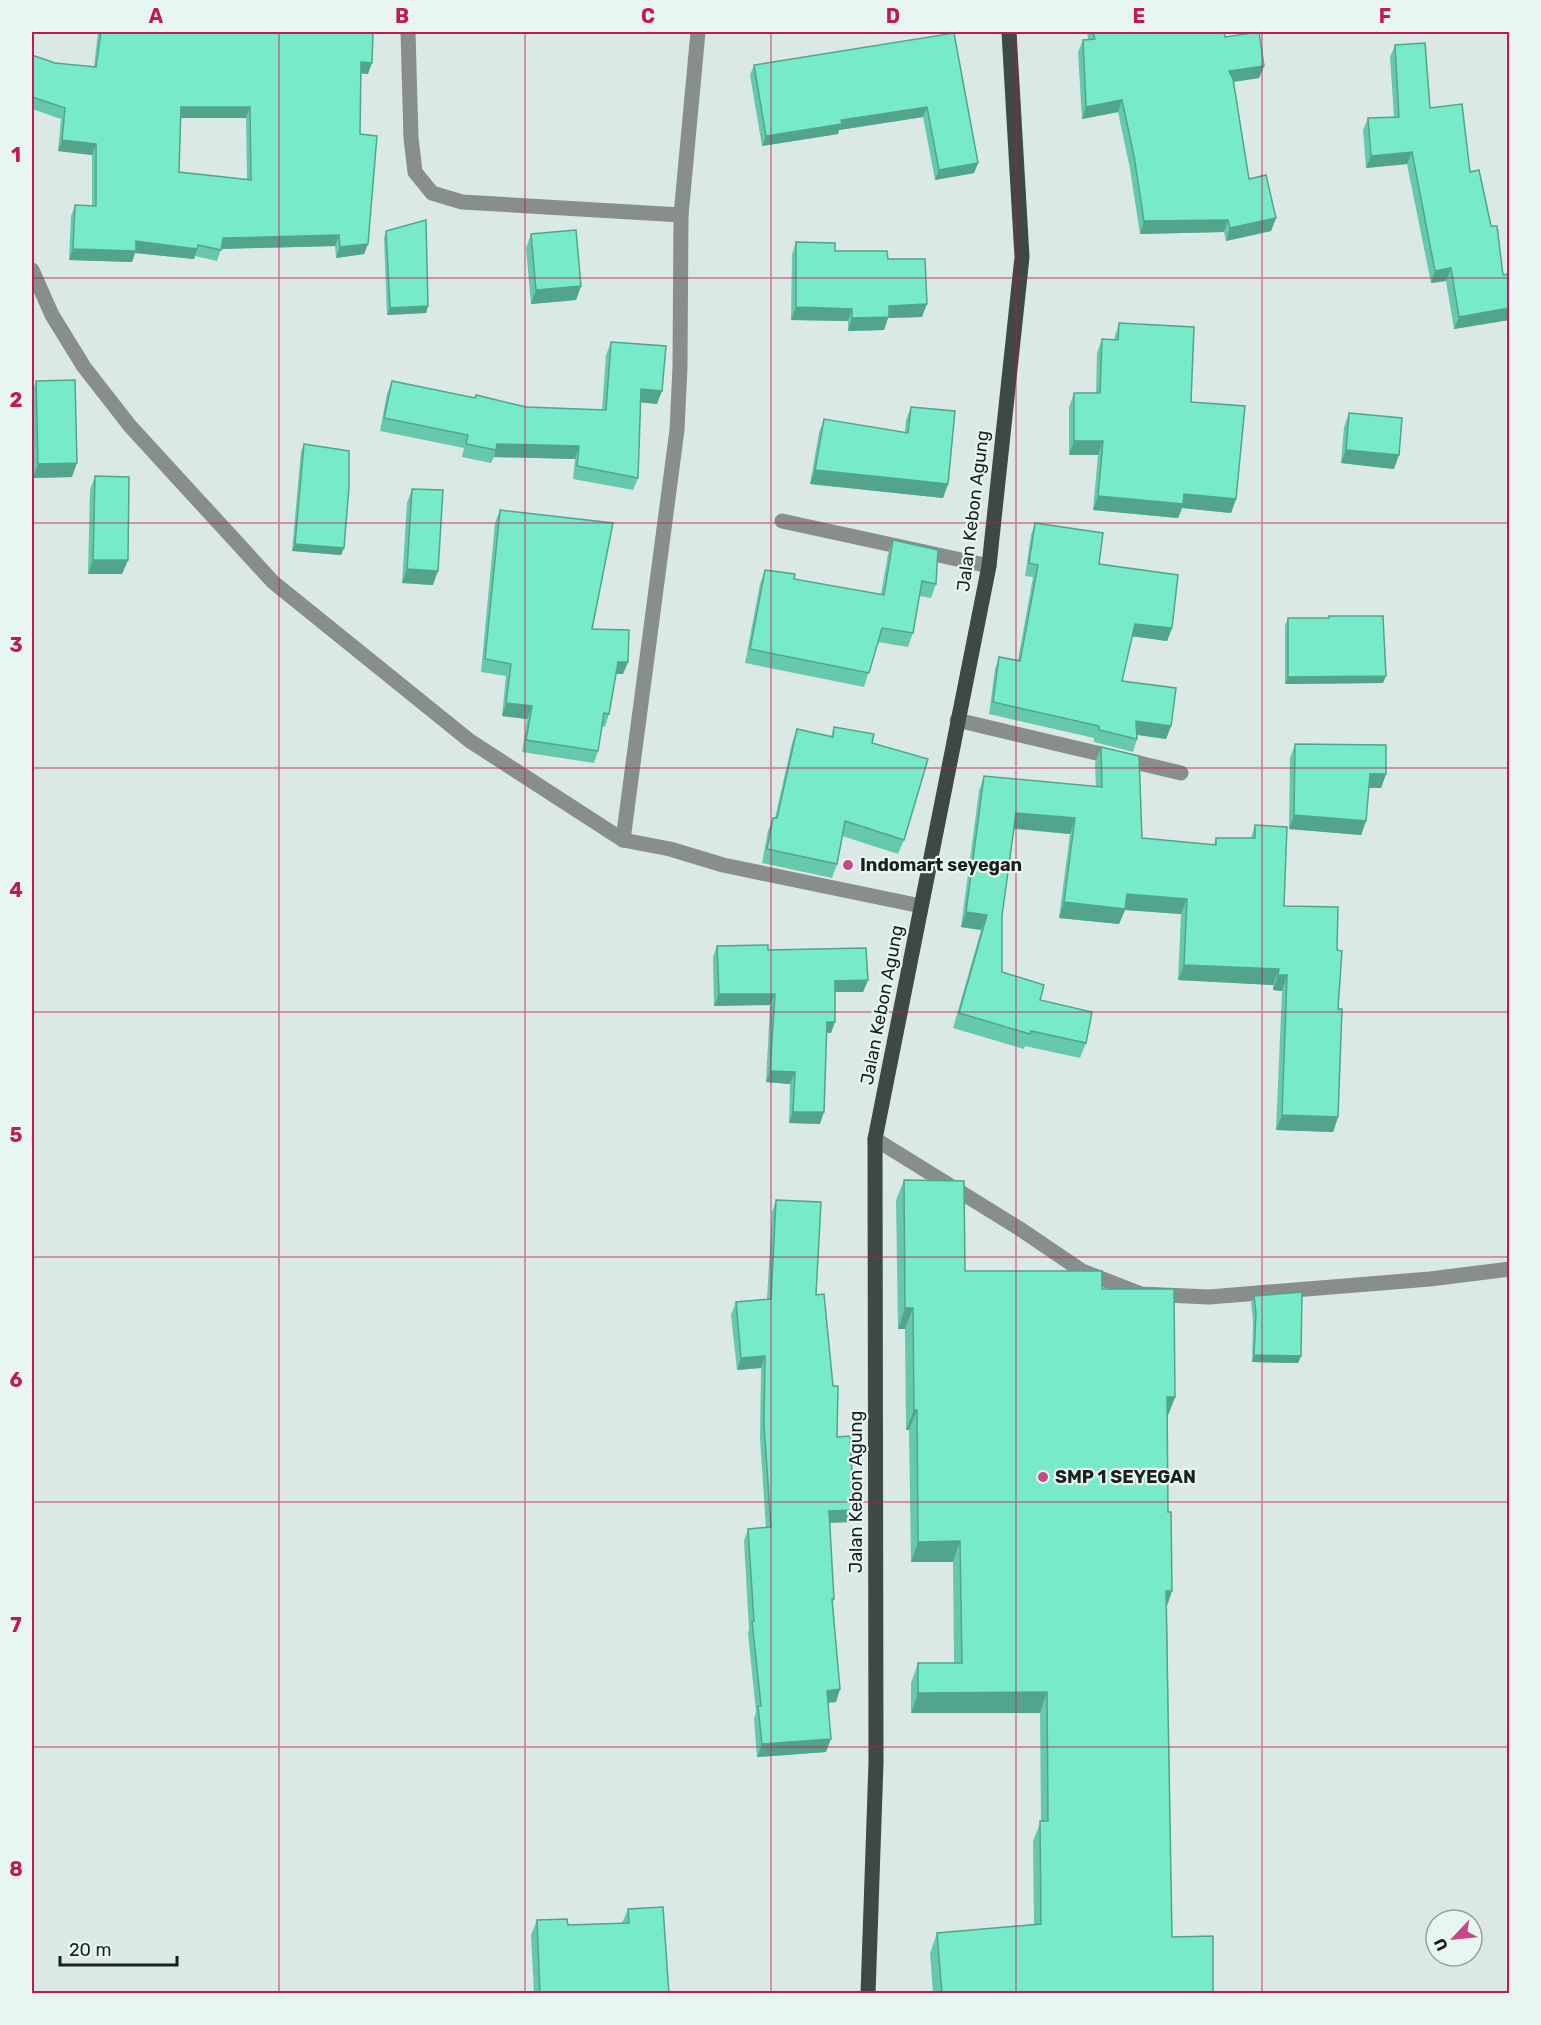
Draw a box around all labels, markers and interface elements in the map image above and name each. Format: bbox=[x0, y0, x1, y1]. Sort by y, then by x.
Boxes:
text: A bbox=[149, 4, 164, 28]
text: B bbox=[395, 4, 409, 28]
text: C bbox=[641, 4, 655, 28]
text: D bbox=[886, 4, 900, 28]
text: E bbox=[1133, 4, 1145, 28]
text: F bbox=[1379, 4, 1391, 28]
text: 1 bbox=[11, 143, 21, 167]
text: 2 bbox=[10, 388, 23, 412]
street label: Jalan Kebon Agung bbox=[952, 429, 994, 593]
text: 3 bbox=[9, 633, 23, 657]
place label: Indomart seyegan bbox=[860, 854, 1022, 876]
marker: Indomart seyegan bbox=[841, 858, 855, 872]
text: 4 bbox=[9, 878, 23, 902]
street label: Jalan Kebon Agung bbox=[856, 923, 908, 1087]
text: 5 bbox=[10, 1123, 23, 1147]
text: 6 bbox=[9, 1368, 23, 1392]
street label: Jalan Kebon Agung bbox=[845, 1411, 867, 1573]
place label: SMP 1 SEYEGAN bbox=[1055, 1466, 1196, 1488]
marker: SMP 1 SEYEGAN bbox=[1036, 1470, 1050, 1484]
text: 7 bbox=[10, 1613, 22, 1637]
text: 8 bbox=[9, 1857, 23, 1881]
north arrow bbox=[1424, 1908, 1484, 1968]
scale bar bbox=[60, 1929, 177, 1967]
text: U bbox=[1430, 1935, 1452, 1954]
text: 20 m bbox=[69, 1939, 111, 1961]

